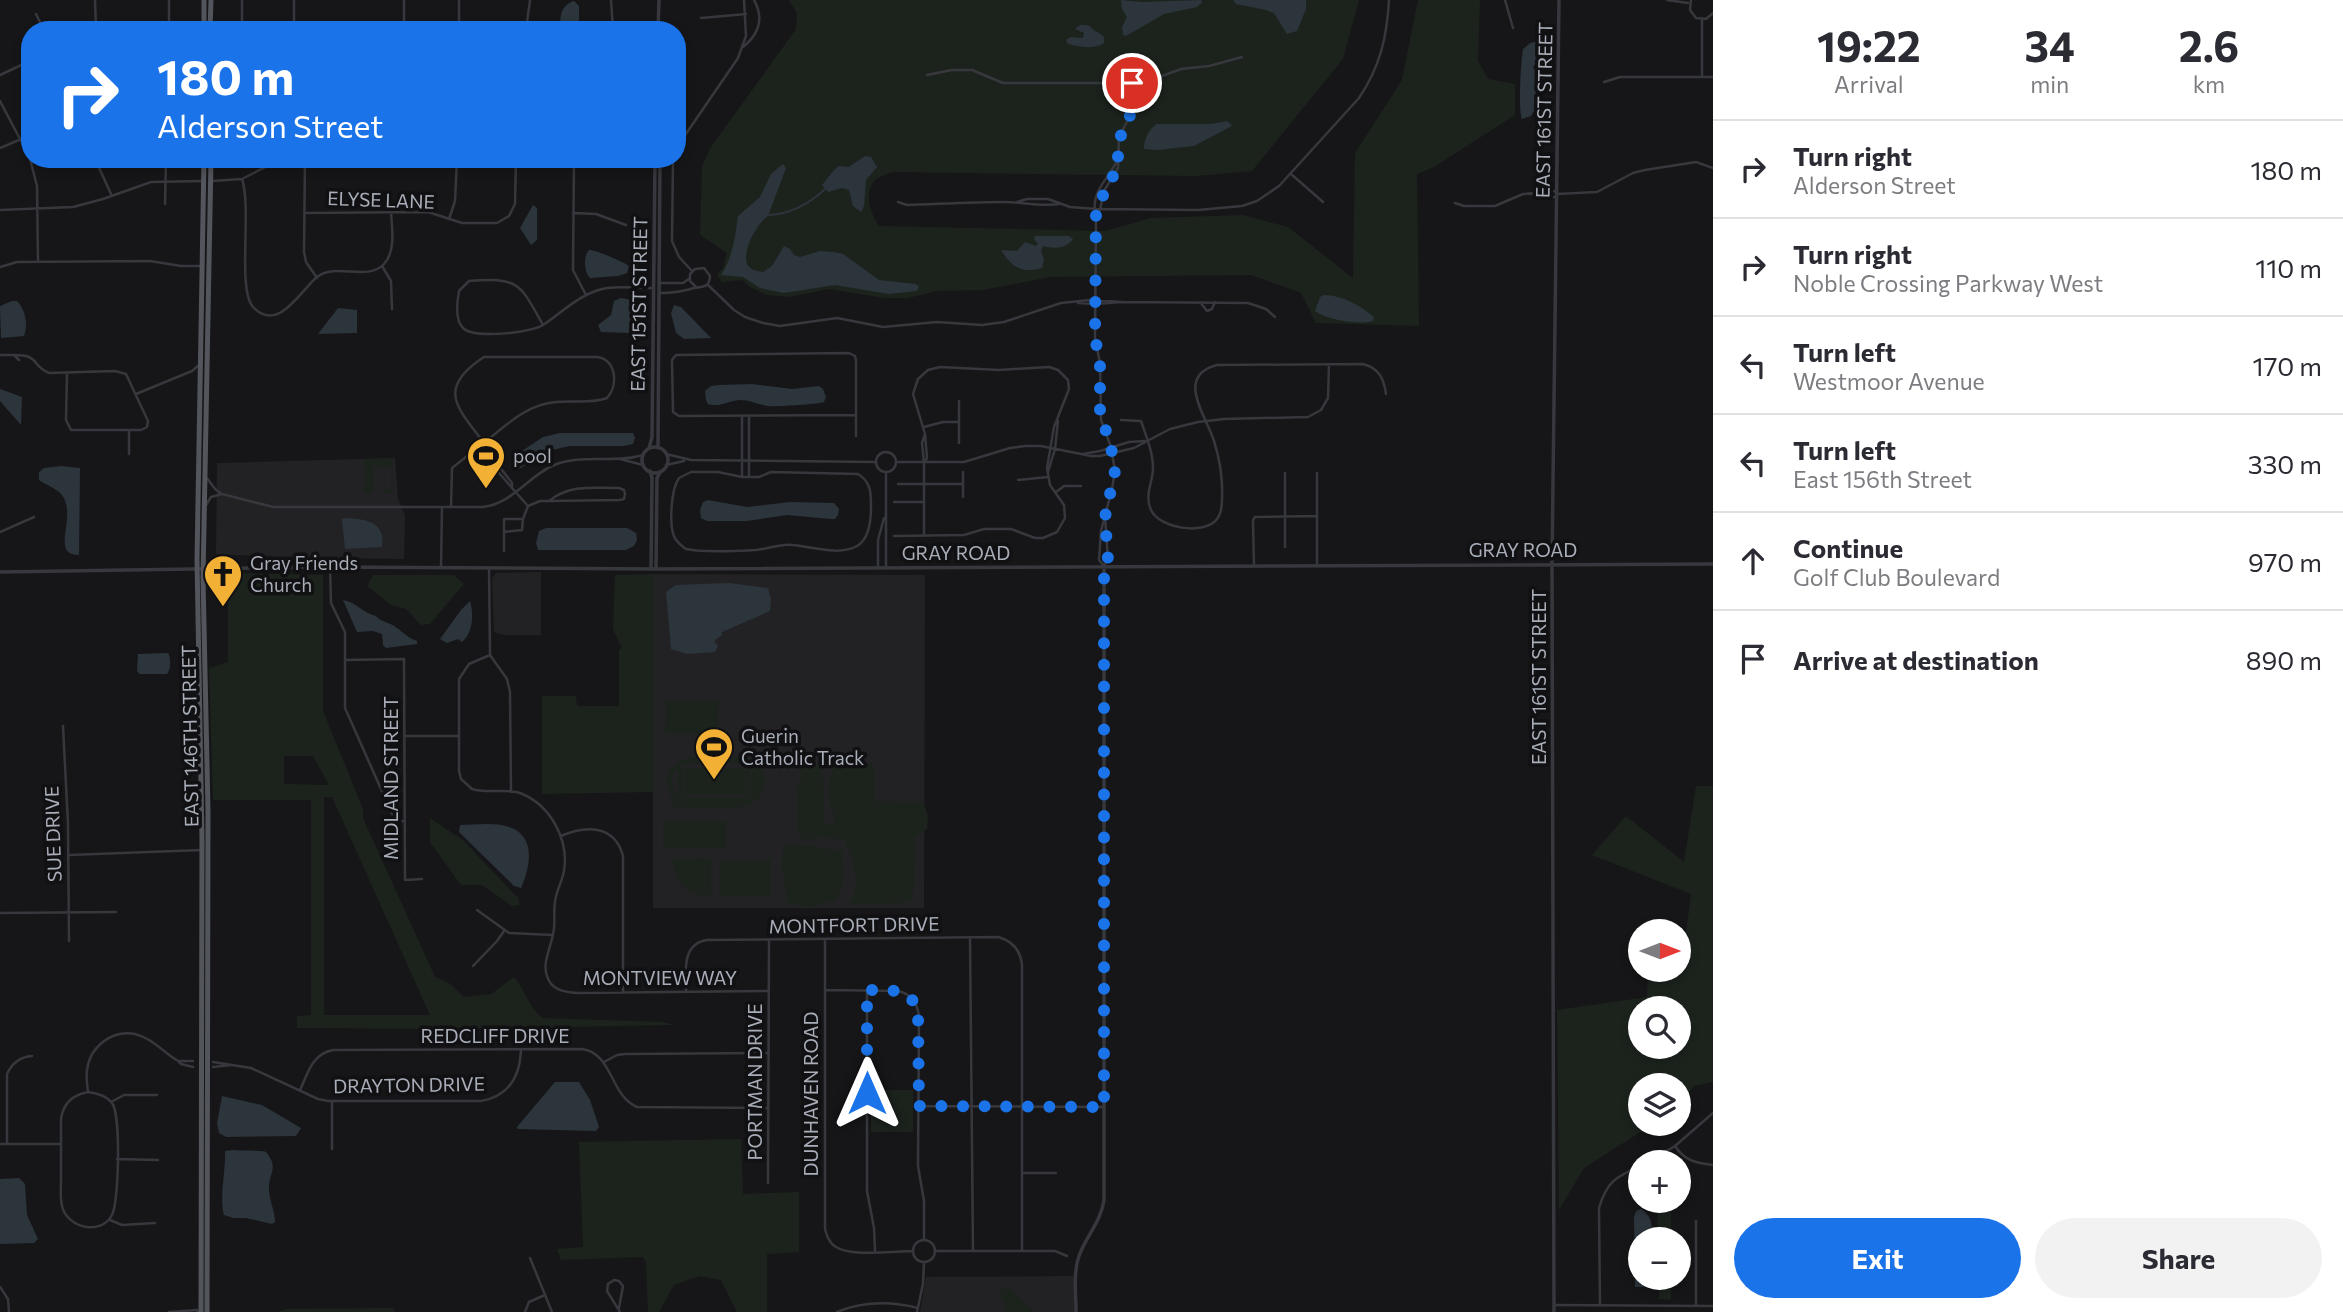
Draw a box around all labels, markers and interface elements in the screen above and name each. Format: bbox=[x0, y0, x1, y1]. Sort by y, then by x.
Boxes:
text: 19:22 bbox=[1817, 19, 1921, 71]
text: 34 bbox=[2025, 19, 2075, 71]
text: 2.6 bbox=[2179, 19, 2239, 71]
street label: EAST 161ST STREET bbox=[1530, 22, 1557, 198]
text: 180 m bbox=[157, 45, 294, 105]
icon: right bbox=[42, 49, 133, 140]
pin bbox=[1102, 53, 1162, 113]
icon: arrive bbox=[1113, 64, 1151, 102]
text: Arrival bbox=[1834, 70, 1904, 98]
text: min bbox=[2030, 70, 2069, 98]
text: km bbox=[2193, 70, 2225, 98]
text: Alderson Street bbox=[157, 105, 383, 145]
text: Turn right bbox=[1793, 140, 1912, 171]
icon: right bbox=[1734, 150, 1772, 188]
text: 180 m bbox=[2250, 154, 2322, 185]
text: Alderson Street bbox=[1793, 171, 1956, 199]
street label: ELYSE LANE bbox=[327, 186, 435, 213]
street label: EAST 151ST STREET bbox=[625, 216, 652, 392]
text: Turn right bbox=[1793, 238, 1912, 269]
icon: right bbox=[1734, 248, 1772, 286]
text: 110 m bbox=[2255, 252, 2322, 283]
text: Noble Crossing Parkway West bbox=[1793, 269, 2103, 297]
text: Turn left bbox=[1793, 336, 1896, 367]
icon: left bbox=[1734, 346, 1772, 384]
text: 170 m bbox=[2253, 350, 2322, 381]
text: Westmoor Avenue bbox=[1793, 367, 1985, 395]
text: Turn left bbox=[1793, 434, 1896, 465]
sports icon: pool bbox=[465, 435, 507, 490]
place label: pool bbox=[513, 444, 552, 467]
icon: left bbox=[1734, 444, 1772, 482]
text: 330 m bbox=[2248, 448, 2322, 479]
text: East 156th Street bbox=[1793, 465, 1972, 493]
text: Continue bbox=[1793, 532, 1903, 563]
street label: GRAY ROAD bbox=[1469, 538, 1577, 561]
street label: GRAY ROAD bbox=[902, 541, 1010, 564]
icon: ahead bbox=[1734, 542, 1772, 580]
text: 970 m bbox=[2248, 546, 2322, 577]
place label: Gray Friends Church bbox=[250, 551, 358, 596]
church icon: Gray Friends Church bbox=[202, 553, 244, 608]
text: Golf Club Boulevard bbox=[1793, 563, 2000, 591]
street label: EAST 161ST STREET bbox=[1527, 589, 1550, 765]
icon: arrive bbox=[1734, 640, 1772, 678]
text: Arrive at destination bbox=[1793, 644, 2039, 675]
text: 890 m bbox=[2246, 644, 2322, 675]
street label: EAST 146TH STREET bbox=[176, 645, 203, 827]
street label: MIDLAND STREET bbox=[379, 696, 402, 860]
place label: Guerin Catholic Track bbox=[741, 724, 864, 769]
sports icon: Guerin Catholic Track bbox=[693, 726, 735, 781]
street label: SUE DRIVE bbox=[39, 785, 66, 883]
street label: MONTFORT DRIVE bbox=[768, 912, 940, 937]
north arrow bbox=[1628, 919, 1690, 982]
map controls bbox=[1628, 919, 1691, 1290]
street label: MONTVIEW WAY bbox=[583, 966, 737, 989]
button: search bbox=[1628, 996, 1691, 1059]
street label: PORTMAN DRIVE bbox=[743, 1004, 766, 1160]
street label: DUNHAVEN ROAD bbox=[799, 1012, 822, 1176]
street label: REDCLIFF DRIVE bbox=[421, 1024, 570, 1047]
position arrow bbox=[830, 1056, 904, 1130]
street label: DRAYTON DRIVE bbox=[333, 1072, 485, 1097]
button: layers bbox=[1628, 1073, 1691, 1136]
button: + bbox=[1628, 1150, 1691, 1213]
button: Exit bbox=[1734, 1218, 2021, 1298]
button: Share bbox=[2035, 1218, 2322, 1298]
button: − bbox=[1628, 1227, 1691, 1290]

